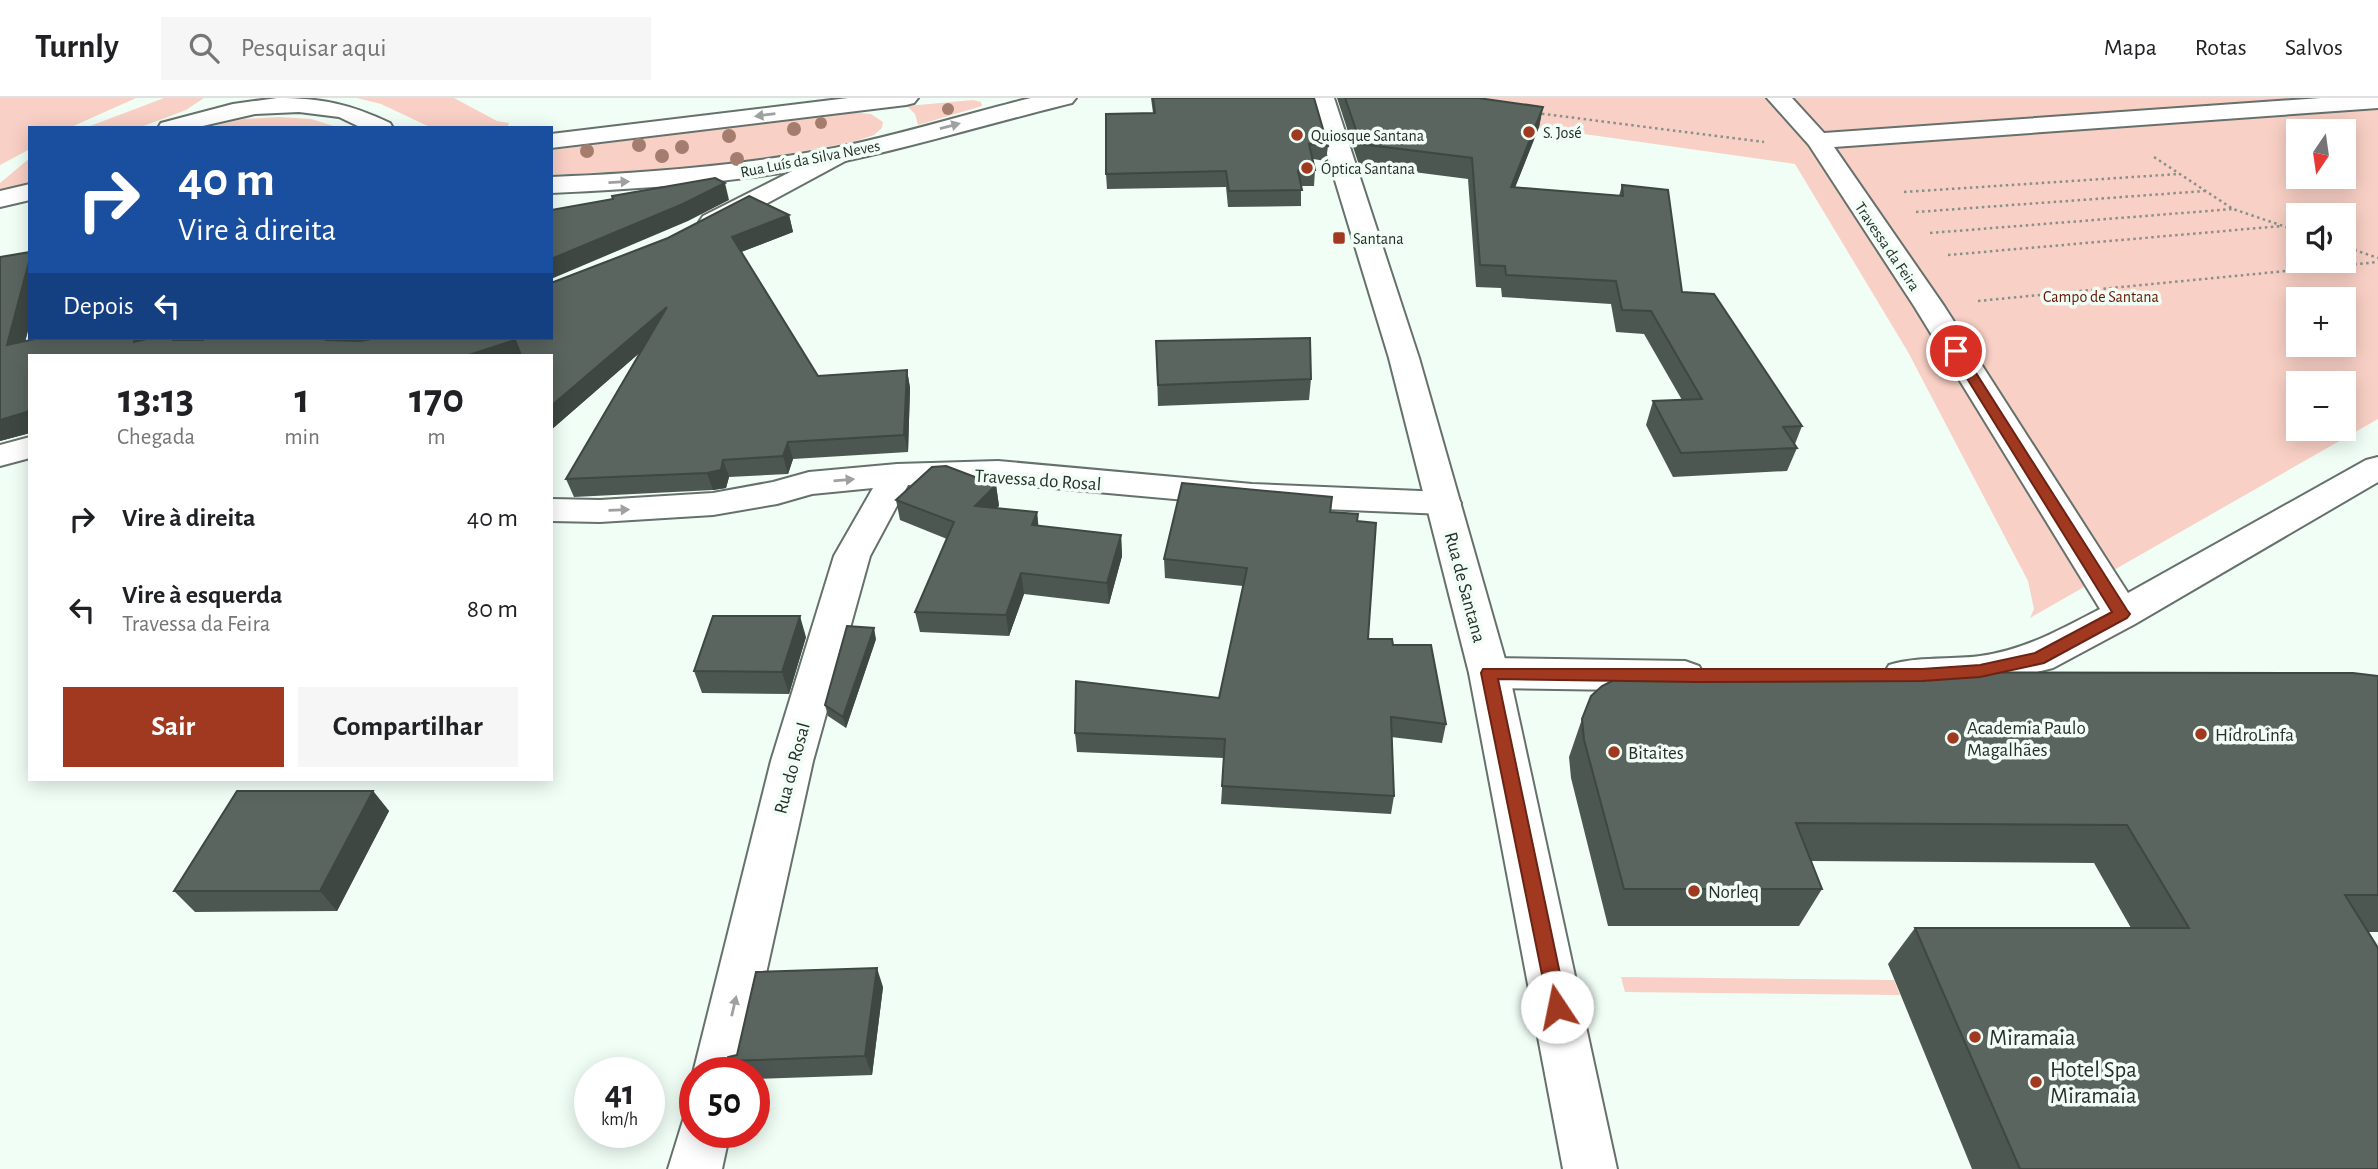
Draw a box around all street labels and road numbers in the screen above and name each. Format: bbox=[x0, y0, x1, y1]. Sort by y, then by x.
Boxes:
street label: Rua Luís da Silva Neves bbox=[739, 138, 882, 180]
street label: Travessa da Feira bbox=[1852, 199, 1923, 294]
street label: Travessa do Rosal bbox=[974, 467, 1102, 494]
street label: Rua de Santana bbox=[1441, 530, 1489, 645]
street label: Rua do Rosal bbox=[771, 721, 814, 816]

